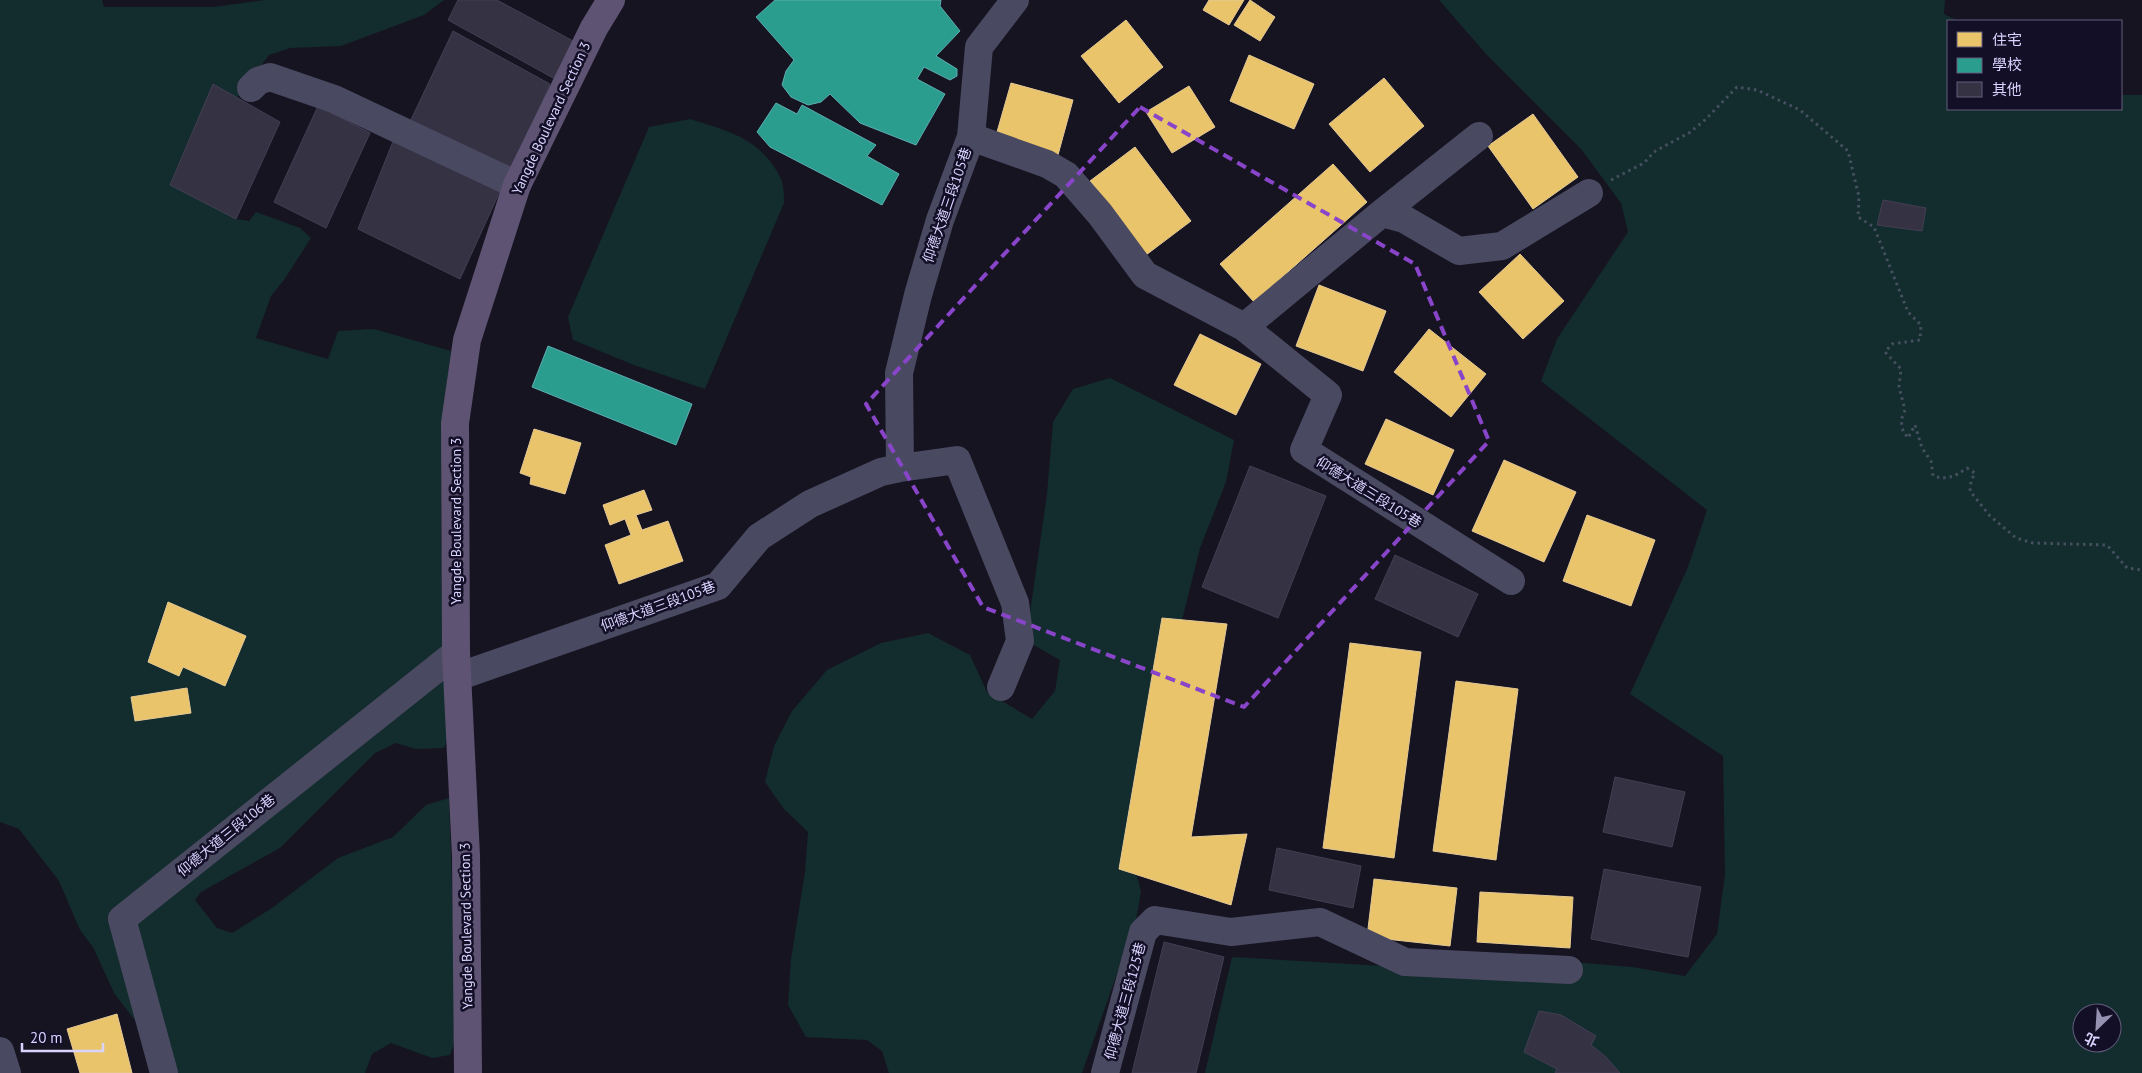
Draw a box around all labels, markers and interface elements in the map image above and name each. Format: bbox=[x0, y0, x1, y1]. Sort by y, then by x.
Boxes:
legend bbox=[1947, 20, 2122, 110]
text: 住宅 bbox=[1992, 30, 2022, 49]
street label: Yangde Boulevard Section 3 bbox=[508, 39, 594, 197]
text: 學校 bbox=[1992, 55, 2022, 74]
text: 其他 bbox=[1992, 80, 2022, 99]
street label: 仰德大道三段105巷 bbox=[919, 145, 975, 265]
street label: Yangde Boulevard Section 3 bbox=[447, 438, 465, 604]
street label: 仰德大道三段105巷 bbox=[1313, 452, 1425, 532]
street label: 仰德大道三段105巷 bbox=[598, 577, 718, 635]
street label: 仰德大道三段106巷 bbox=[173, 790, 279, 880]
street label: Yangde Boulevard Section 3 bbox=[456, 842, 476, 1010]
street label: 仰德大道三段125巷 bbox=[1101, 940, 1149, 1062]
north arrow bbox=[2072, 1003, 2122, 1053]
scale bar bbox=[22, 1020, 104, 1052]
text: 20 m bbox=[30, 1028, 63, 1047]
text: 北 bbox=[2081, 1029, 2102, 1051]

